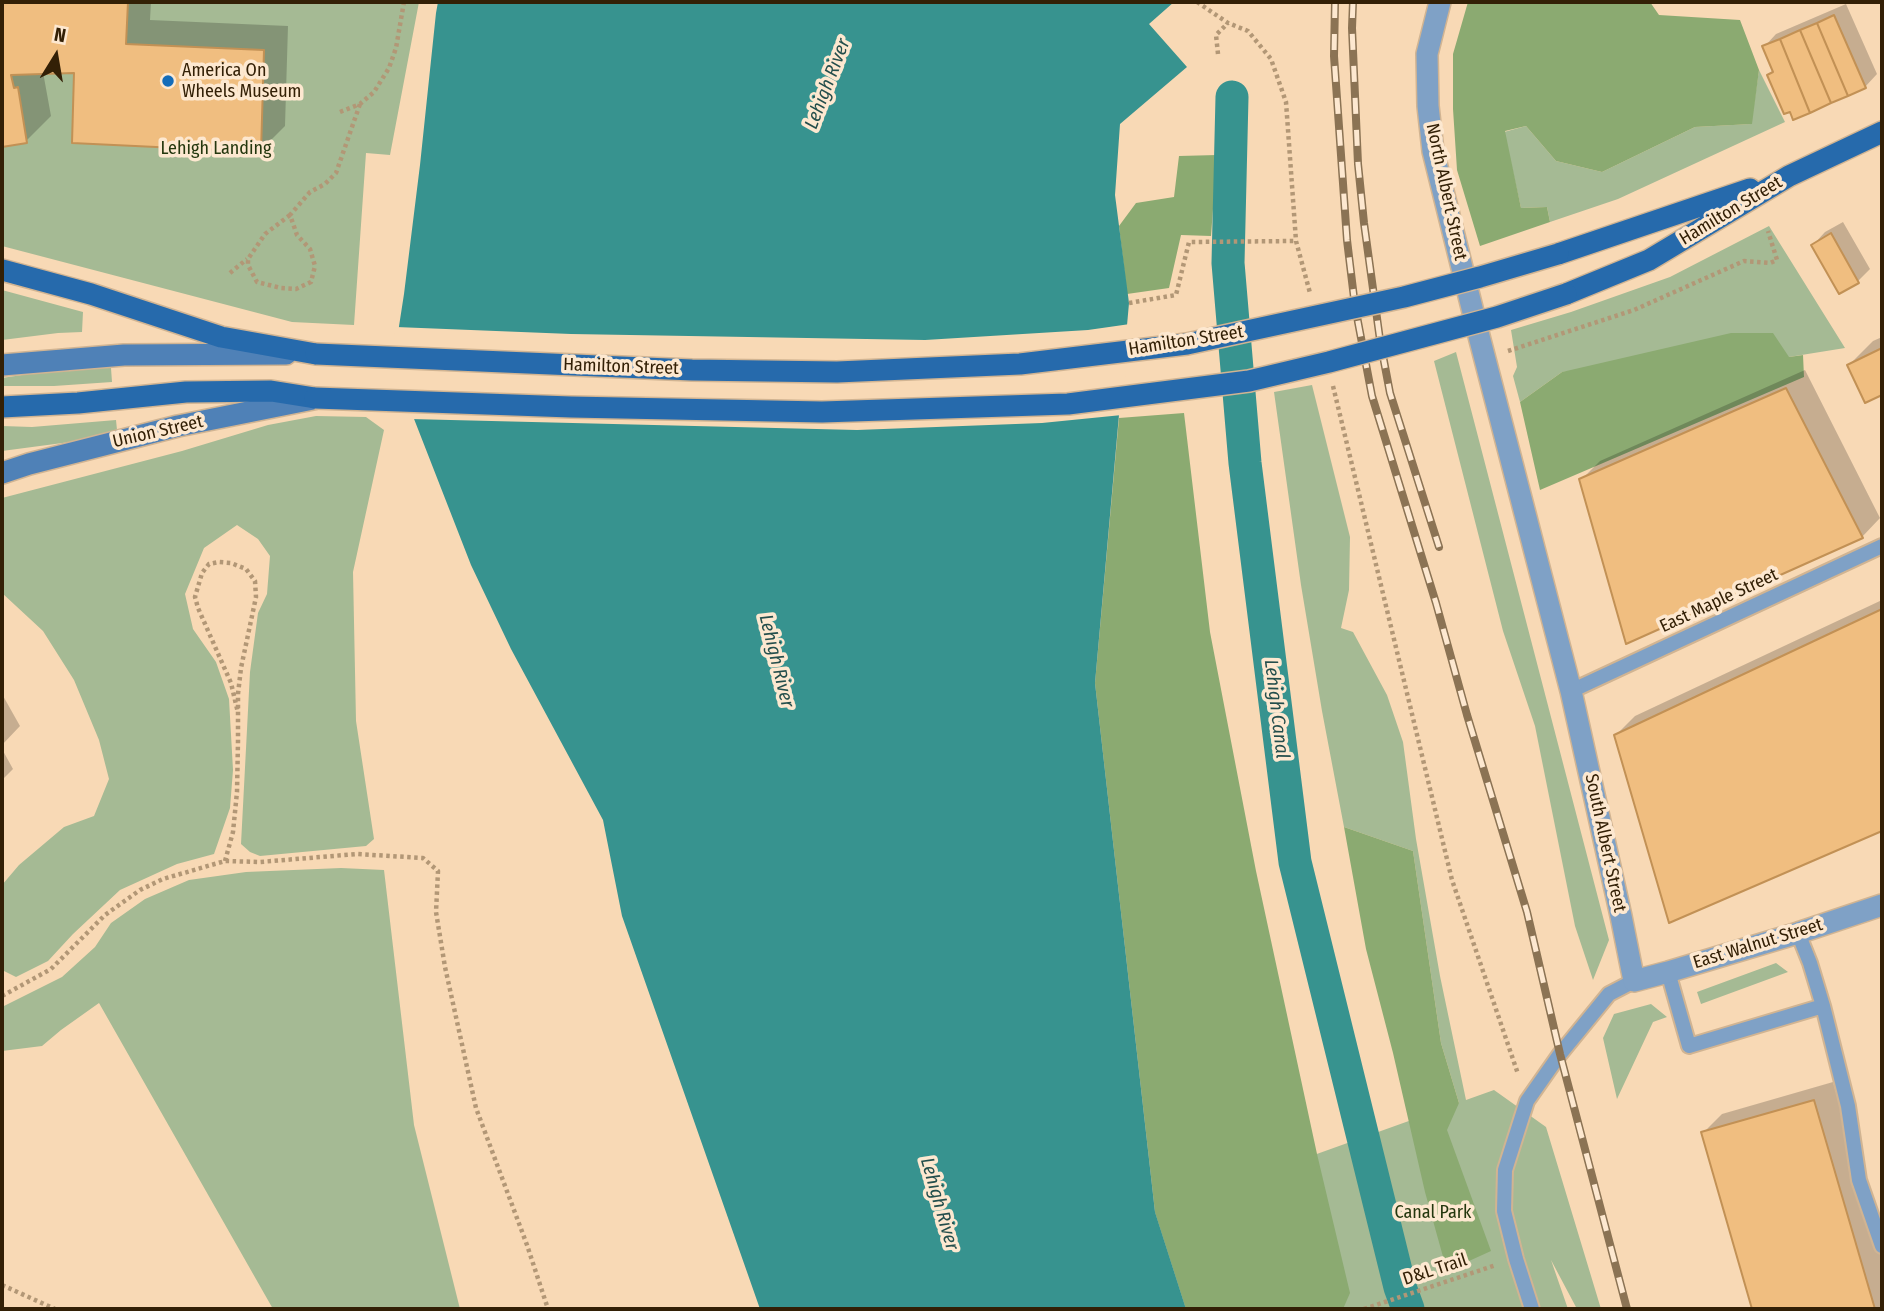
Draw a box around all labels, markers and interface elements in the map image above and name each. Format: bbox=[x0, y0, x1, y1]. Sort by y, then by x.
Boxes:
north arrow bbox=[21, 21, 91, 91]
text: N bbox=[52, 23, 68, 47]
water label: Lehigh River bbox=[800, 36, 856, 132]
place label: America On Wheels Museum bbox=[182, 60, 301, 102]
marker: America On Wheels Museum bbox=[160, 73, 176, 89]
street label: North Albert Street bbox=[1421, 121, 1471, 263]
park label: Lehigh Landing bbox=[161, 138, 271, 160]
street label: Hamilton Street bbox=[1676, 172, 1786, 250]
street label: Hamilton Street bbox=[1127, 321, 1245, 361]
street label: Hamilton Street bbox=[563, 354, 679, 380]
street label: Union Street bbox=[111, 411, 205, 453]
street label: East Maple Street bbox=[1656, 564, 1782, 638]
water label: Lehigh River bbox=[753, 612, 799, 710]
water label: Lehigh Canal bbox=[1259, 658, 1293, 760]
street label: South Albert Street bbox=[1580, 772, 1630, 914]
street label: East Walnut Street bbox=[1691, 914, 1825, 974]
water label: Lehigh River bbox=[915, 1155, 963, 1253]
park label: Canal Park bbox=[1395, 1202, 1471, 1224]
street label: D&L Trail bbox=[1400, 1249, 1470, 1291]

